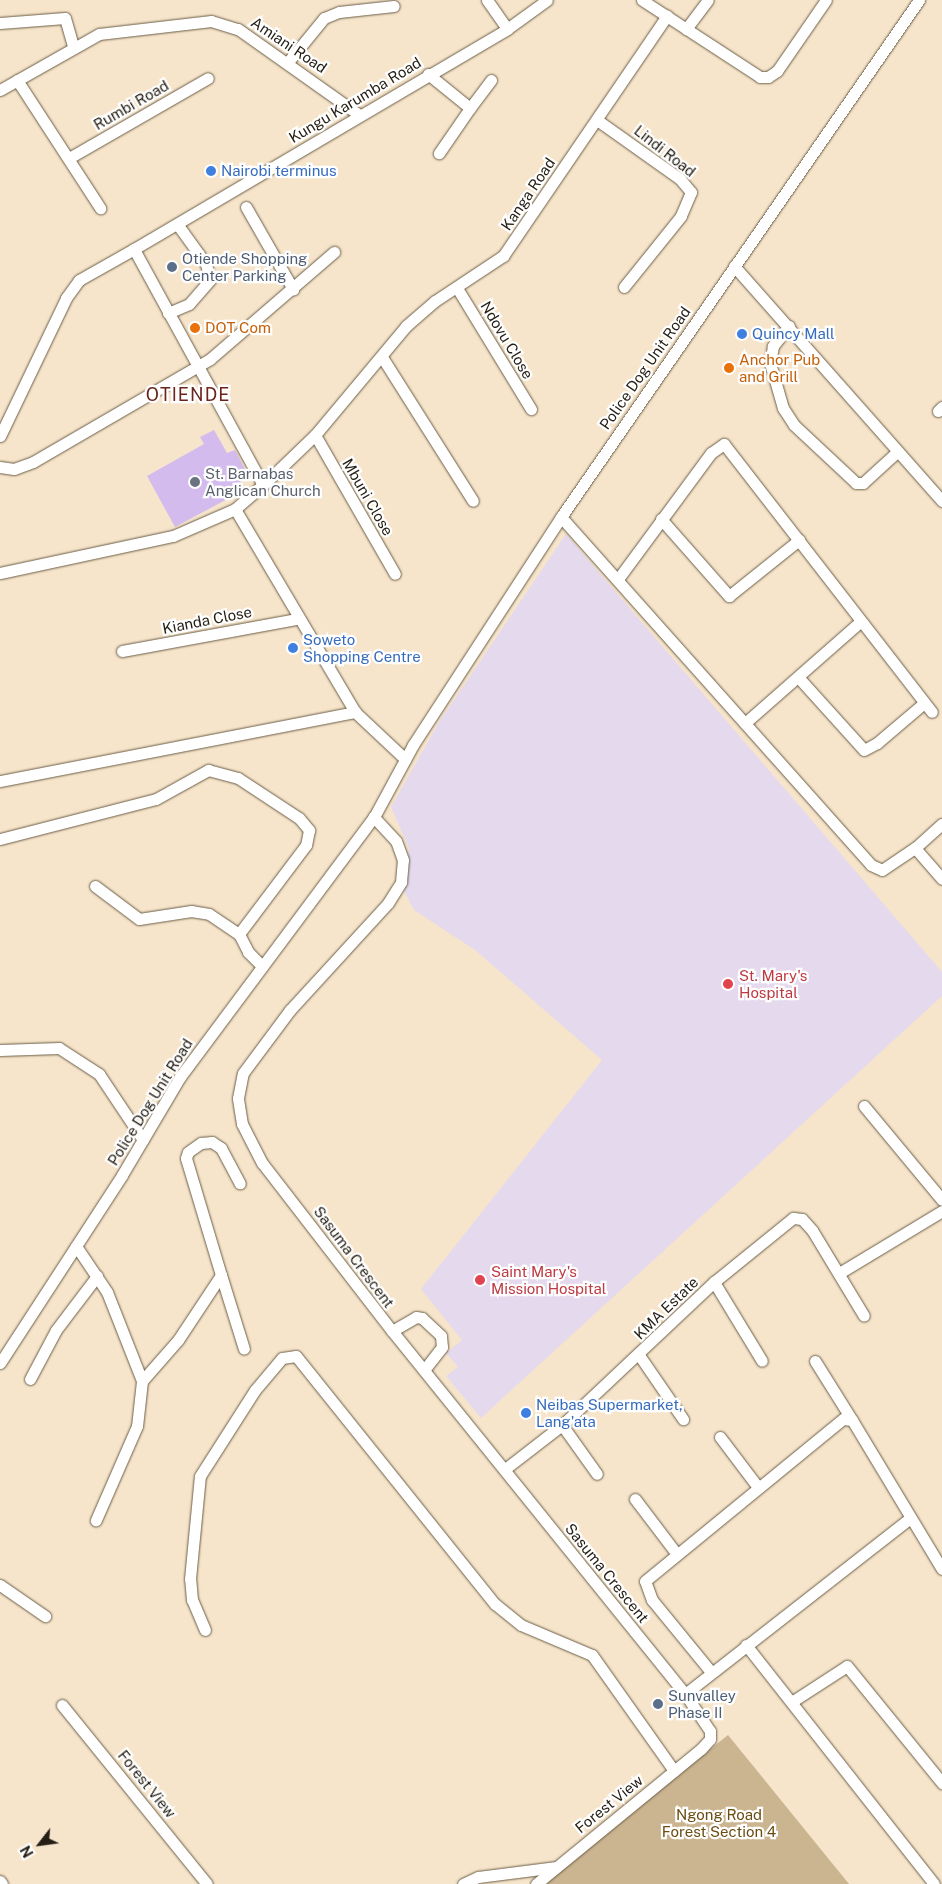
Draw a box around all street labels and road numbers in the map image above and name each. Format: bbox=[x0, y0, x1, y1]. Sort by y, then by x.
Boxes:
street label: Amiani Road bbox=[248, 13, 330, 77]
street label: Kungu Karumba Road bbox=[286, 53, 424, 147]
street label: Rumbi Road bbox=[90, 76, 172, 134]
street label: Lindi Road bbox=[631, 121, 699, 181]
street label: Kanga Road bbox=[497, 154, 559, 234]
street label: Ndovu Close bbox=[477, 298, 537, 382]
street label: Police Dog Unit Road bbox=[596, 303, 694, 433]
street label: Mbuni Close bbox=[339, 455, 397, 539]
street label: Kianda Close bbox=[161, 603, 253, 637]
street label: Police Dog Unit Road bbox=[104, 1035, 196, 1169]
street label: Sasuma Crescent bbox=[310, 1203, 398, 1311]
street label: KMA Estate bbox=[630, 1273, 702, 1343]
street label: Sasuma Crescent bbox=[561, 1520, 653, 1626]
street label: Forest View bbox=[114, 1746, 180, 1822]
street label: Forest View bbox=[571, 1771, 647, 1837]

